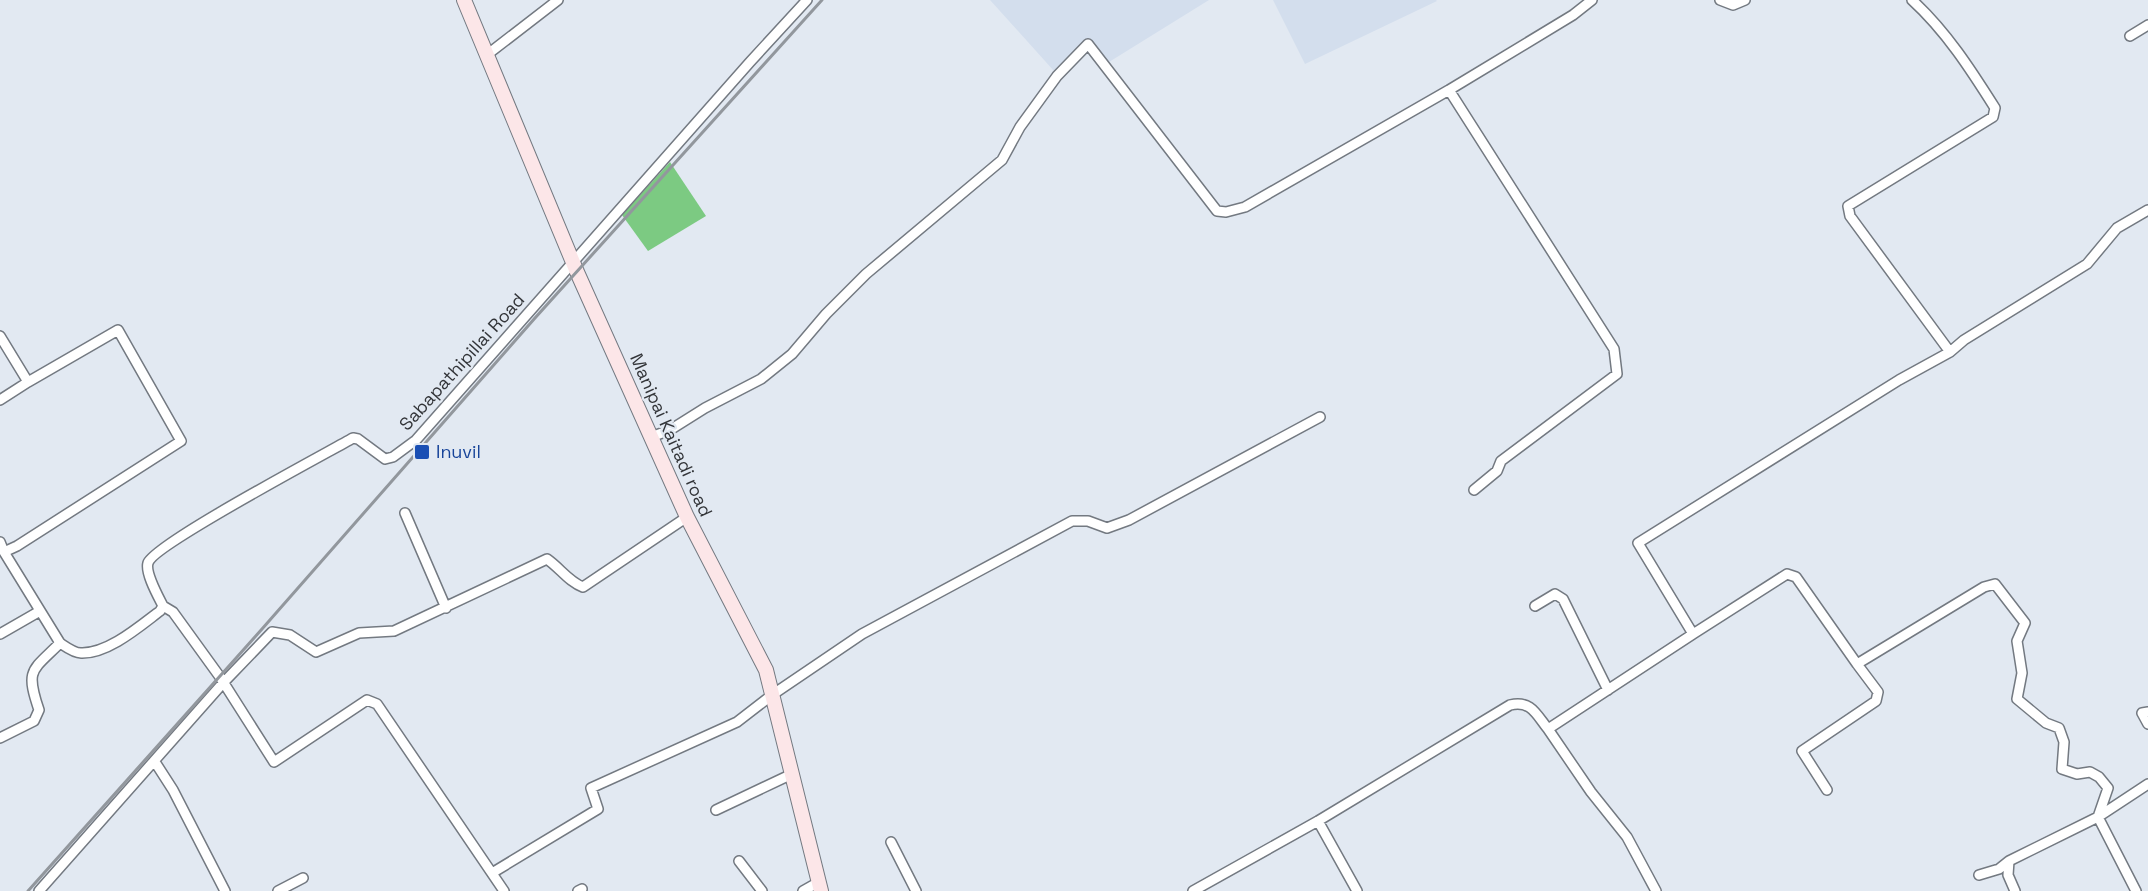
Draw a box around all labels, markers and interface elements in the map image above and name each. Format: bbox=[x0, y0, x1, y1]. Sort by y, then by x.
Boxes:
street label: Sabapathipillai Road bbox=[394, 288, 529, 435]
street label: Manipai Kaitadi road bbox=[625, 350, 718, 520]
place label: Inuvil bbox=[436, 440, 481, 463]
marker: Inuvil bbox=[413, 443, 431, 461]

